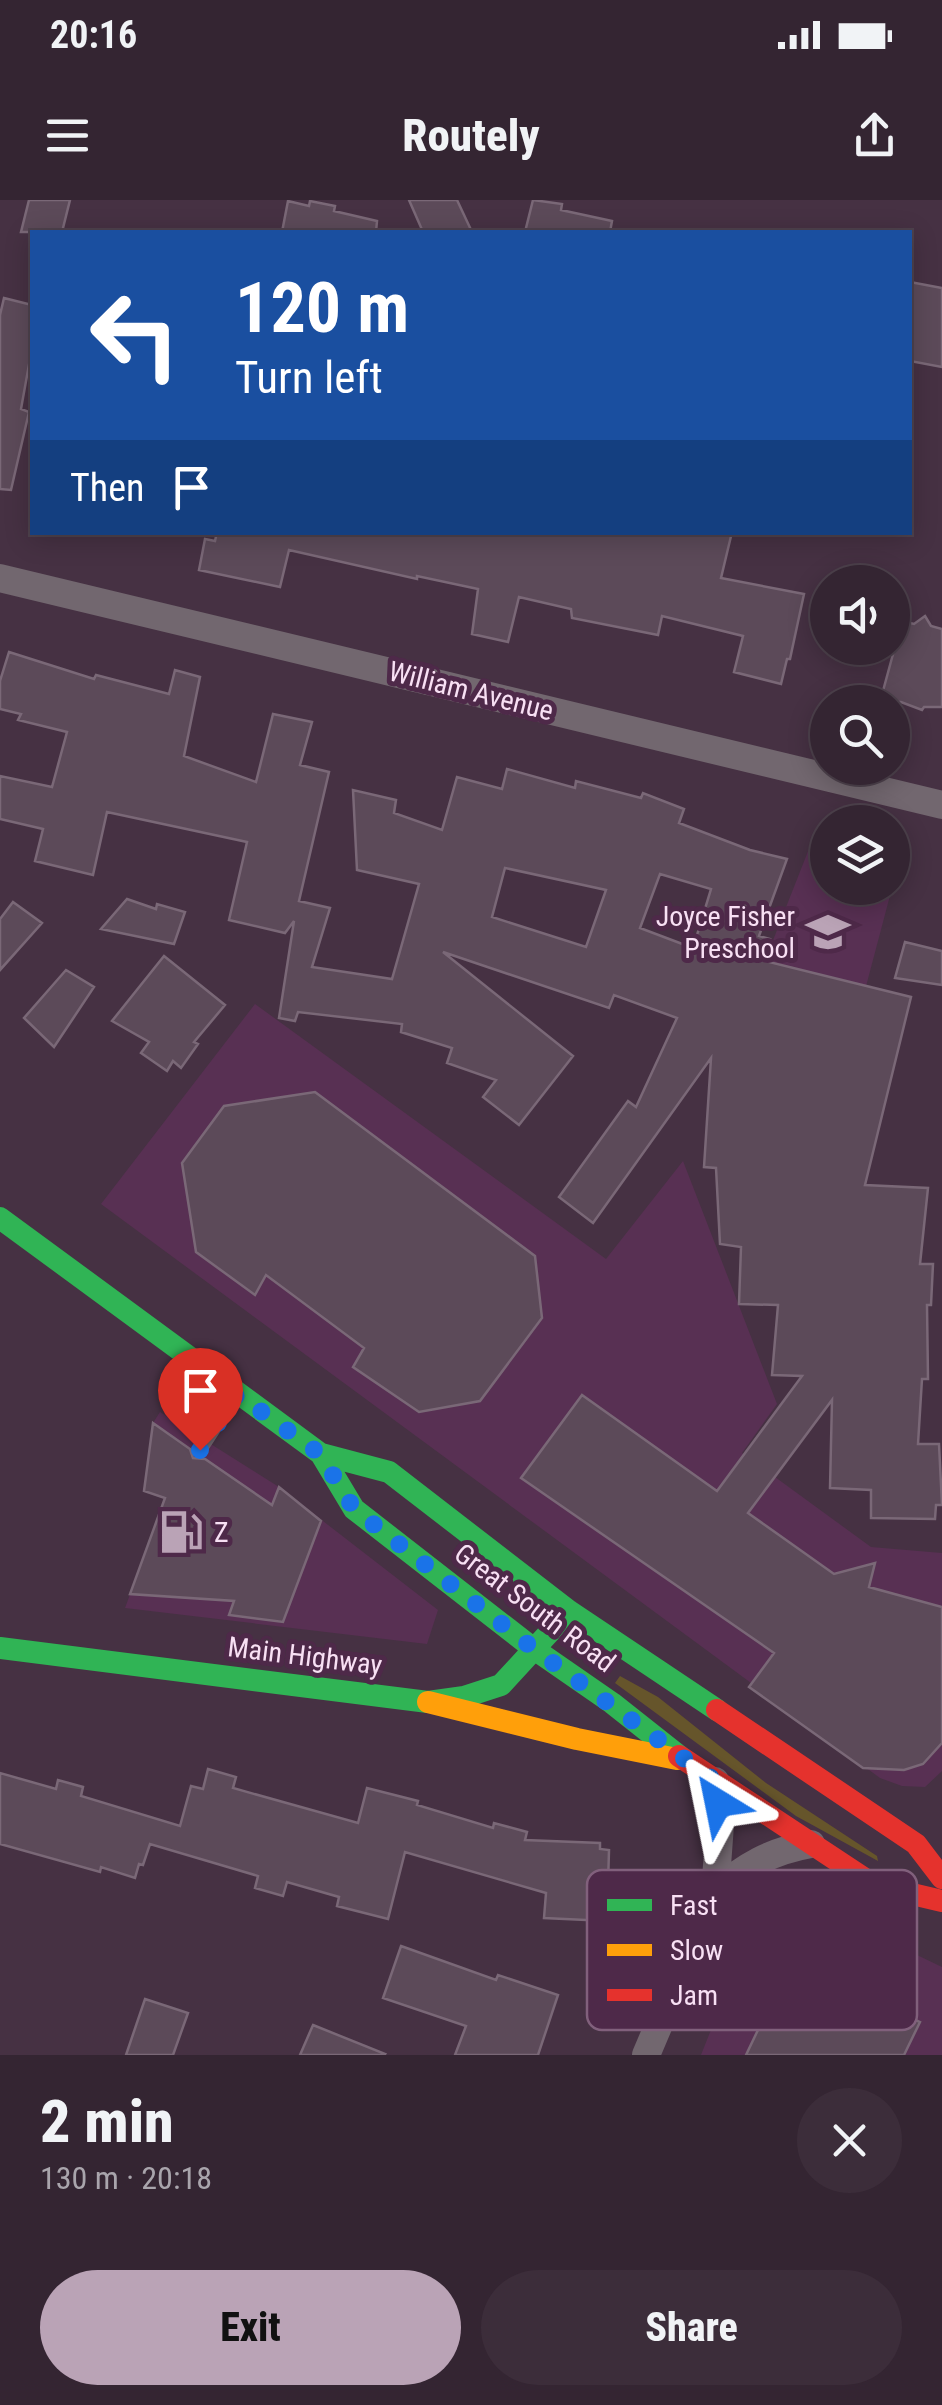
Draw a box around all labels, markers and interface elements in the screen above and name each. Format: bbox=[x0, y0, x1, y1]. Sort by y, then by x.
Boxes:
text: 20:16 bbox=[50, 13, 137, 57]
icon: menu bbox=[40, 108, 95, 163]
icon: share bbox=[847, 108, 902, 163]
text: Routely bbox=[402, 109, 540, 162]
text: 120 m bbox=[235, 267, 409, 349]
icon: left bbox=[70, 270, 200, 400]
text: Turn left bbox=[235, 351, 383, 404]
icon: arrive bbox=[164, 460, 219, 515]
text: Then bbox=[70, 466, 144, 510]
map controls bbox=[810, 565, 910, 905]
button: sound bbox=[810, 565, 910, 665]
street label: William Avenue bbox=[385, 655, 557, 727]
button: search bbox=[810, 685, 910, 785]
button: layers bbox=[810, 805, 910, 905]
place label: Joyce Fisher Preschool bbox=[656, 900, 795, 965]
school or university icon: Joyce Fisher Preschool bbox=[804, 908, 852, 956]
pin bbox=[158, 1348, 243, 1451]
icon: arrive bbox=[173, 1363, 228, 1418]
fuel station icon: Z bbox=[157, 1508, 205, 1556]
place label: Z bbox=[214, 1516, 229, 1549]
street label: Great South Road bbox=[448, 1537, 622, 1679]
street label: Main Highway bbox=[226, 1630, 384, 1682]
position arrow bbox=[666, 1751, 770, 1855]
legend bbox=[587, 1870, 917, 2030]
text: Fast bbox=[670, 1889, 717, 1922]
text: Slow bbox=[670, 1934, 723, 1967]
text: Jam bbox=[670, 1979, 718, 2012]
text: 2 min bbox=[40, 2086, 174, 2157]
button: close bbox=[797, 2088, 902, 2193]
text: 130 m · 20:18 bbox=[40, 2159, 212, 2197]
button: Exit bbox=[40, 2270, 461, 2385]
button: Share bbox=[481, 2270, 902, 2385]

